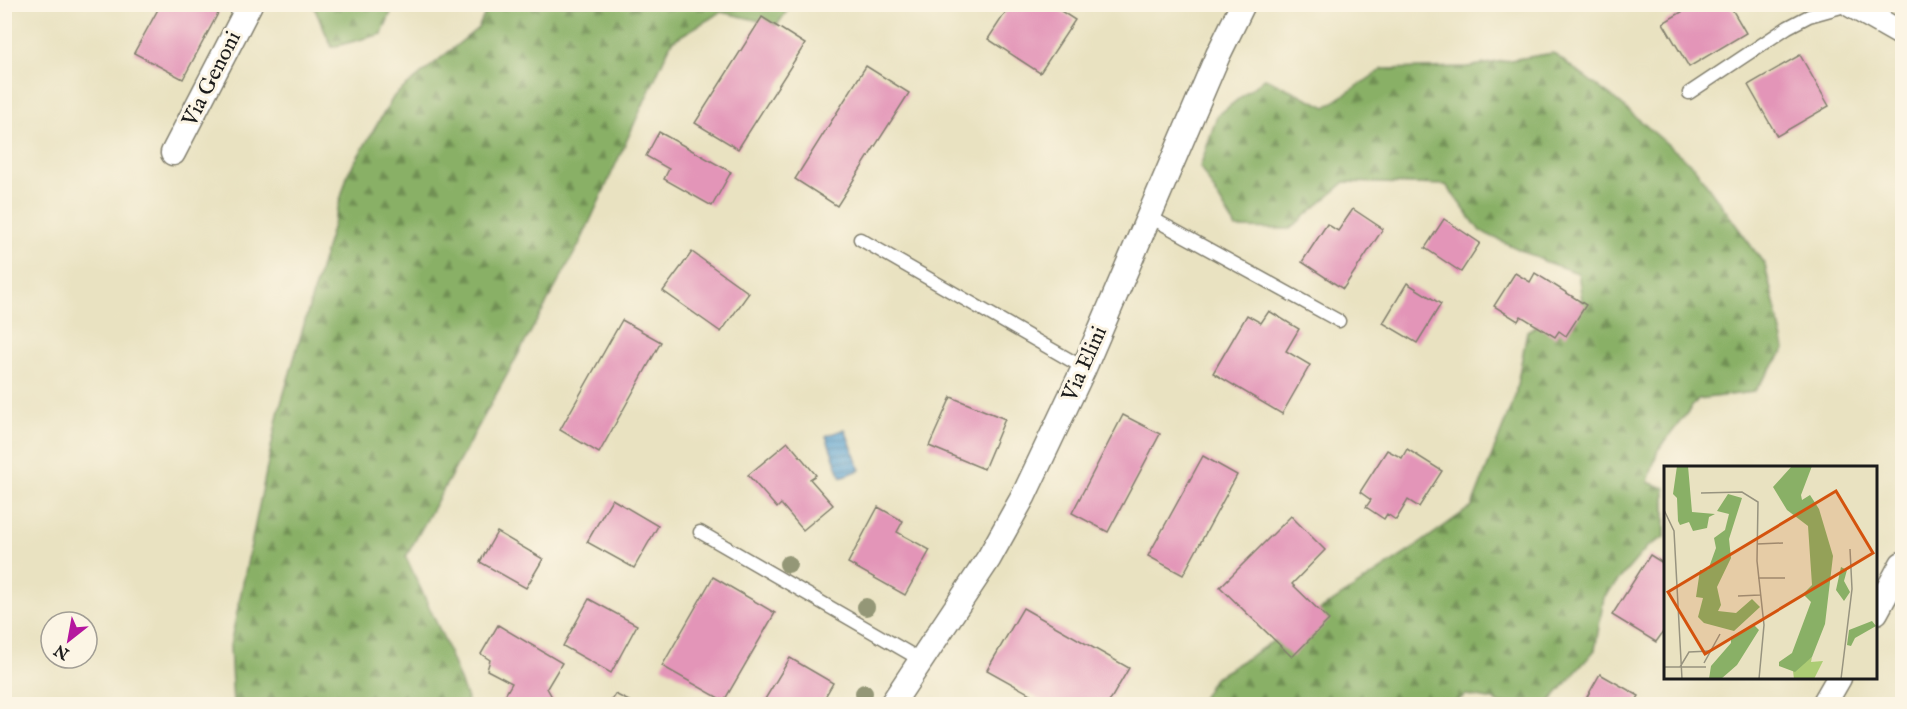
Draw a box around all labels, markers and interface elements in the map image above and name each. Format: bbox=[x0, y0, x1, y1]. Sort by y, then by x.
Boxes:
street label: Via Genoni bbox=[176, 27, 248, 132]
street label: Via Elini bbox=[1056, 322, 1114, 407]
inset map bbox=[1664, 466, 1877, 679]
north arrow bbox=[39, 610, 99, 670]
text: N bbox=[51, 639, 74, 664]

